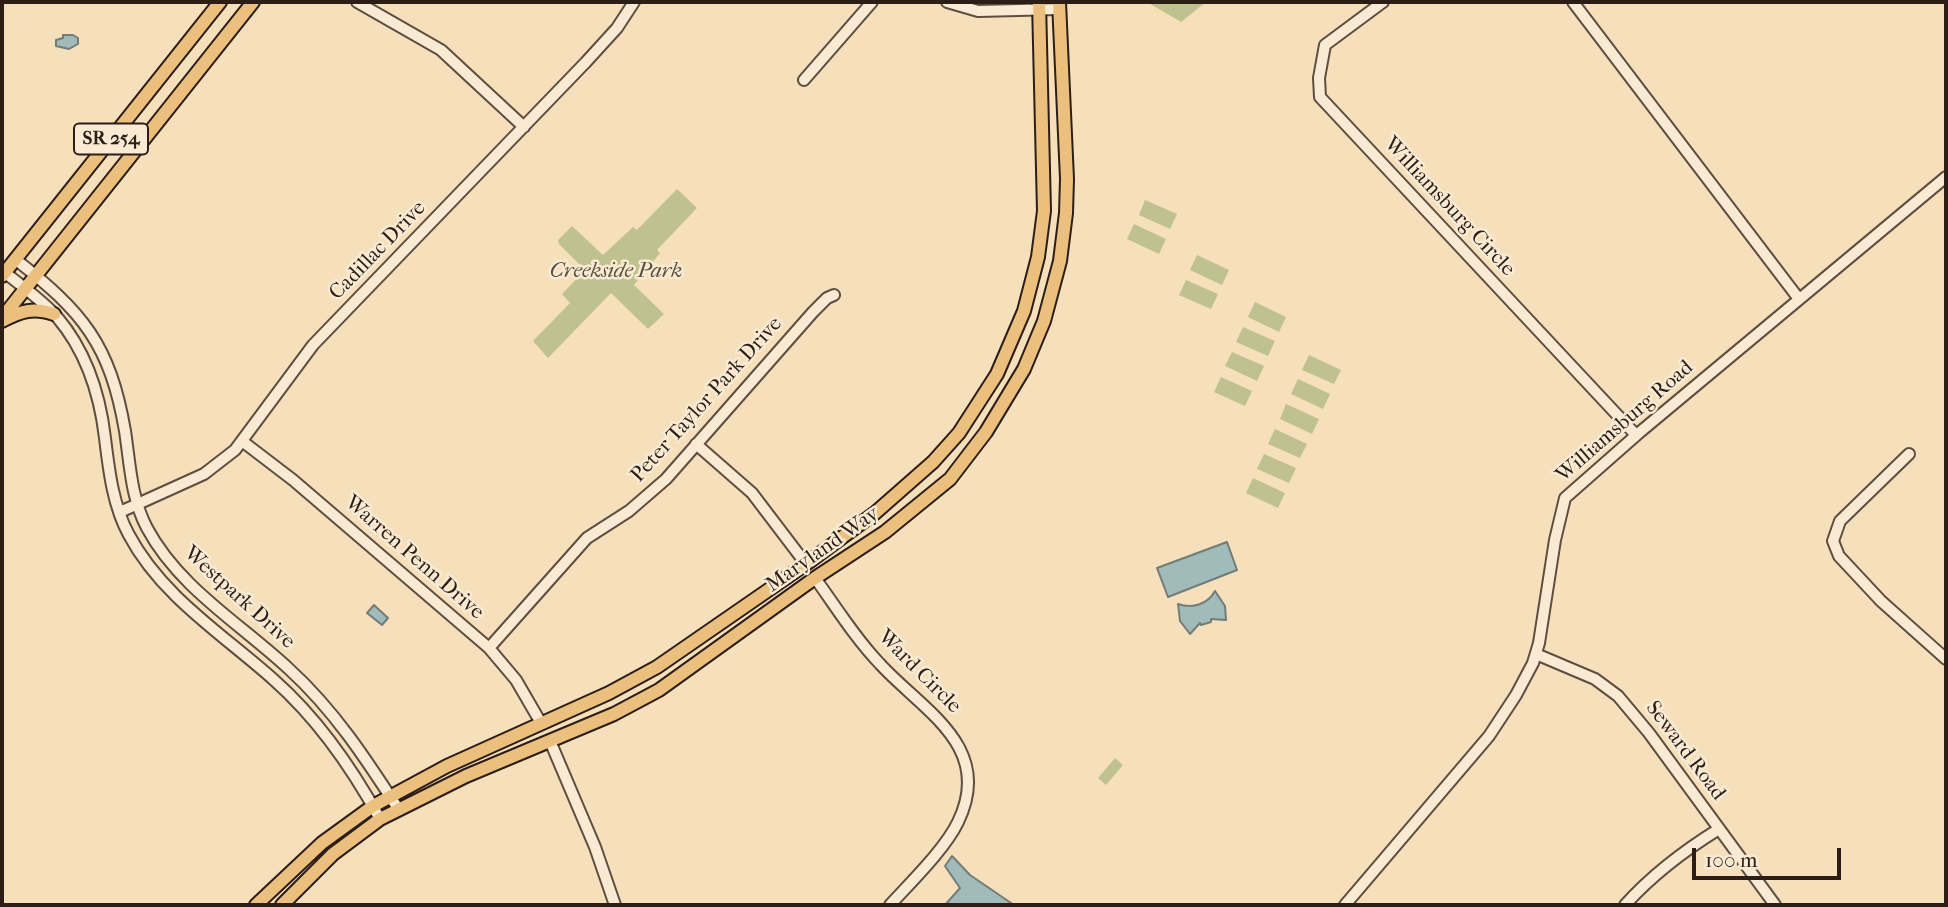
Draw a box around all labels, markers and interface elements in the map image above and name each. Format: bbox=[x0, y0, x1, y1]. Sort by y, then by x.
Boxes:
road number: SR 254 bbox=[74, 124, 148, 154]
street label: Williamsburg Circle bbox=[1378, 132, 1520, 282]
street label: Cadillac Drive bbox=[325, 196, 431, 306]
park label: Creekside Park bbox=[550, 259, 682, 285]
street label: Peter Taylor Park Drive bbox=[626, 312, 788, 488]
street label: Williamsburg Road bbox=[1551, 356, 1699, 488]
street label: Warren Penn Drive bbox=[339, 491, 489, 625]
street label: Maryland Way bbox=[762, 502, 884, 598]
street label: Westpark Drive bbox=[178, 541, 300, 655]
street label: Ward Circle bbox=[872, 625, 966, 719]
street label: Seward Road bbox=[1640, 696, 1730, 806]
scale bar bbox=[1696, 834, 1845, 878]
text: 100 m bbox=[1705, 848, 1758, 872]

